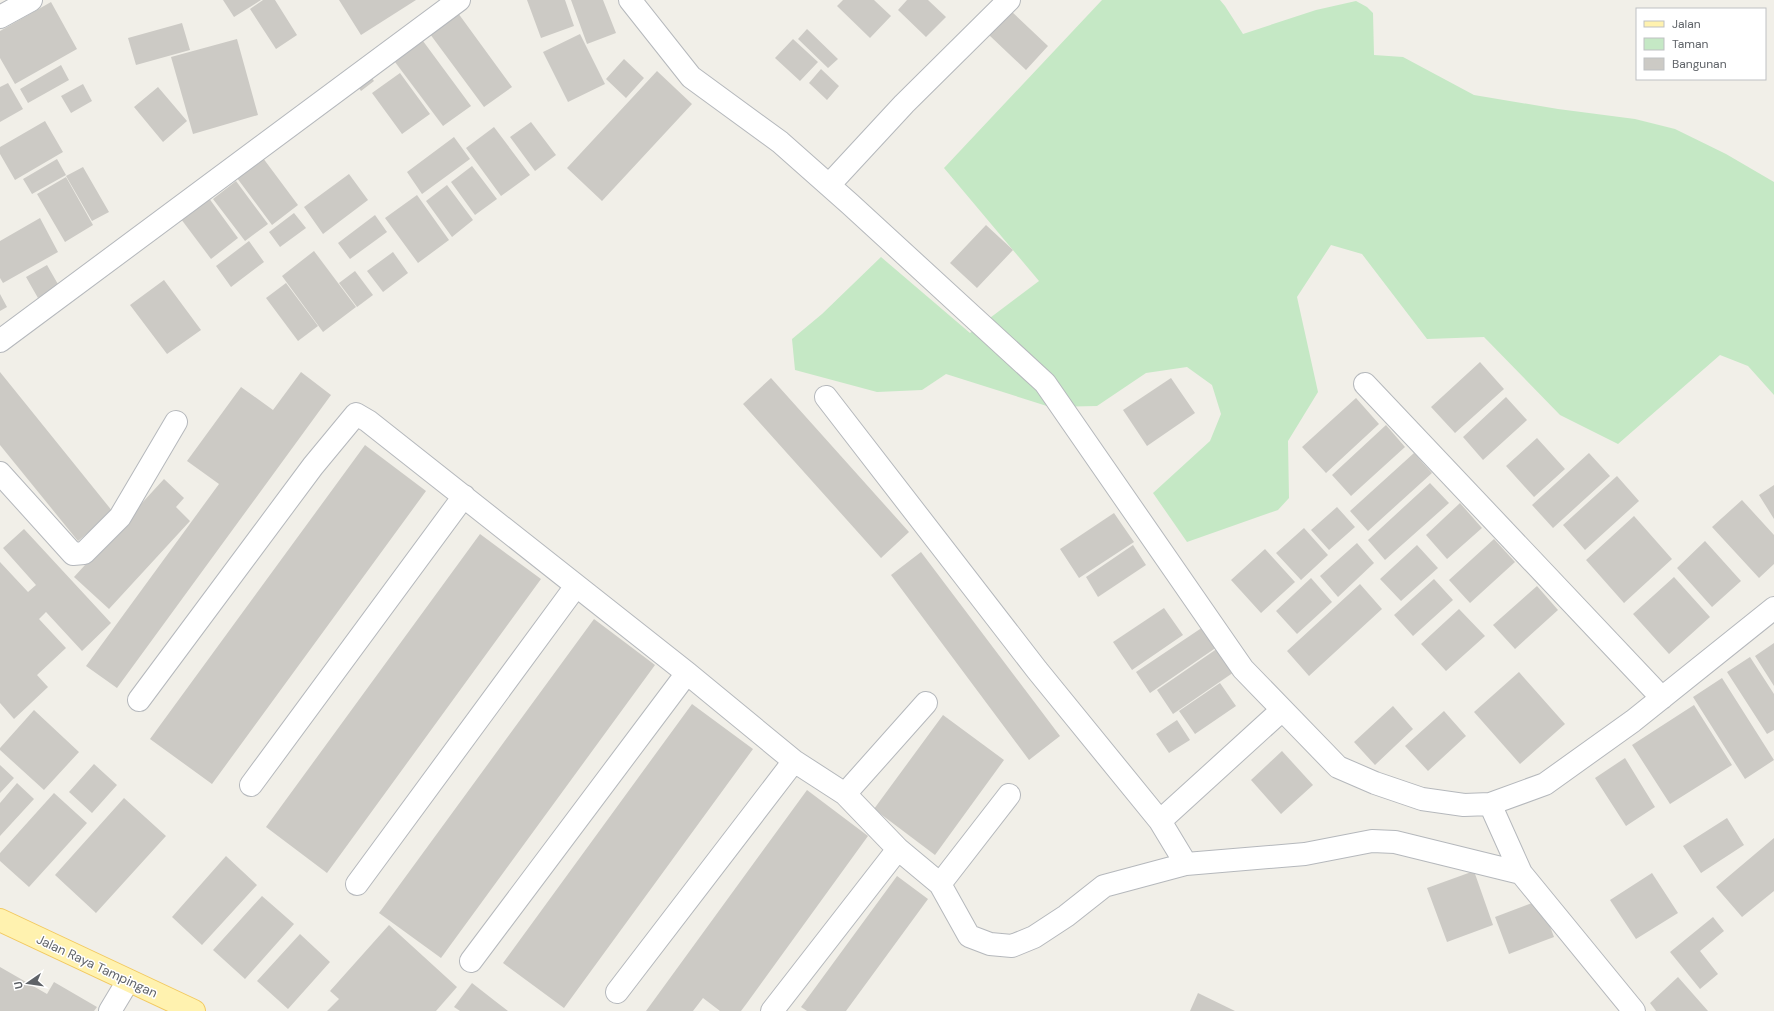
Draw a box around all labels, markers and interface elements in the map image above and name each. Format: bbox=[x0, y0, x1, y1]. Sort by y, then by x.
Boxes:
legend bbox=[1636, 8, 1766, 80]
text: Jalan bbox=[1672, 16, 1701, 32]
text: Taman bbox=[1672, 36, 1709, 52]
text: Bangunan bbox=[1672, 56, 1727, 72]
street label: Jalan Raya Tampingan bbox=[34, 930, 160, 1002]
north arrow bbox=[8, 963, 48, 1003]
text: U bbox=[11, 980, 26, 991]

